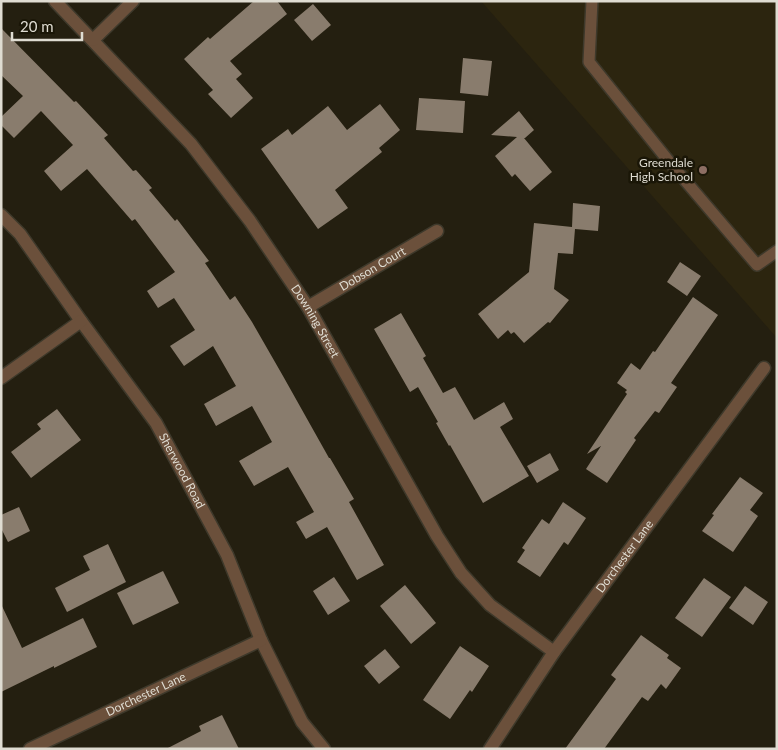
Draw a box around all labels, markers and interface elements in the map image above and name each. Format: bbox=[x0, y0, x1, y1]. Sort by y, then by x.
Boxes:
scale bar bbox=[12, 10, 82, 42]
text: 20 m bbox=[20, 17, 54, 35]
place label: Greendale High School bbox=[630, 155, 693, 184]
marker: Greendale High School bbox=[697, 164, 709, 176]
street label: Dobson Court bbox=[336, 243, 409, 294]
street label: Downing Street bbox=[288, 282, 343, 361]
street label: Sherwood Road bbox=[156, 430, 208, 511]
street label: Dorchester Lane bbox=[592, 517, 656, 596]
street label: Dorchester Lane bbox=[103, 669, 188, 719]

